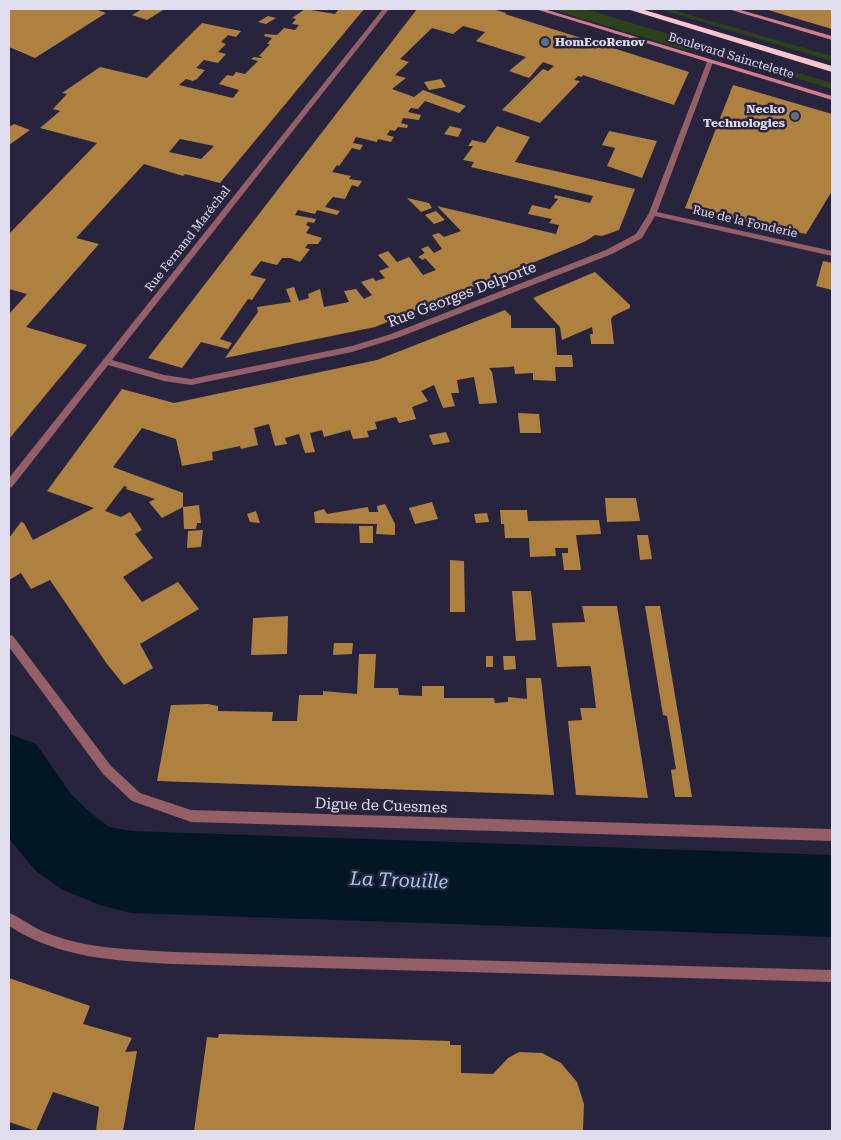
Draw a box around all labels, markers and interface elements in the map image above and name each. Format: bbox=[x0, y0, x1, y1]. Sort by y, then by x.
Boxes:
street label: Boulevard Sainctelette bbox=[666, 30, 796, 82]
place label: HomEcoRenov bbox=[555, 35, 645, 49]
marker: HomEcoRenov bbox=[539, 36, 551, 48]
place label: Necko Technologies bbox=[703, 102, 785, 130]
marker: Necko Technologies bbox=[789, 110, 801, 122]
street label: Rue Fernand Maréchal bbox=[142, 183, 234, 295]
street label: Rue de la Fonderie bbox=[691, 203, 799, 241]
street label: Rue Georges Delporte bbox=[385, 258, 539, 332]
street label: Digue de Cuesmes bbox=[314, 795, 448, 817]
water label: La Trouille bbox=[350, 868, 448, 894]

